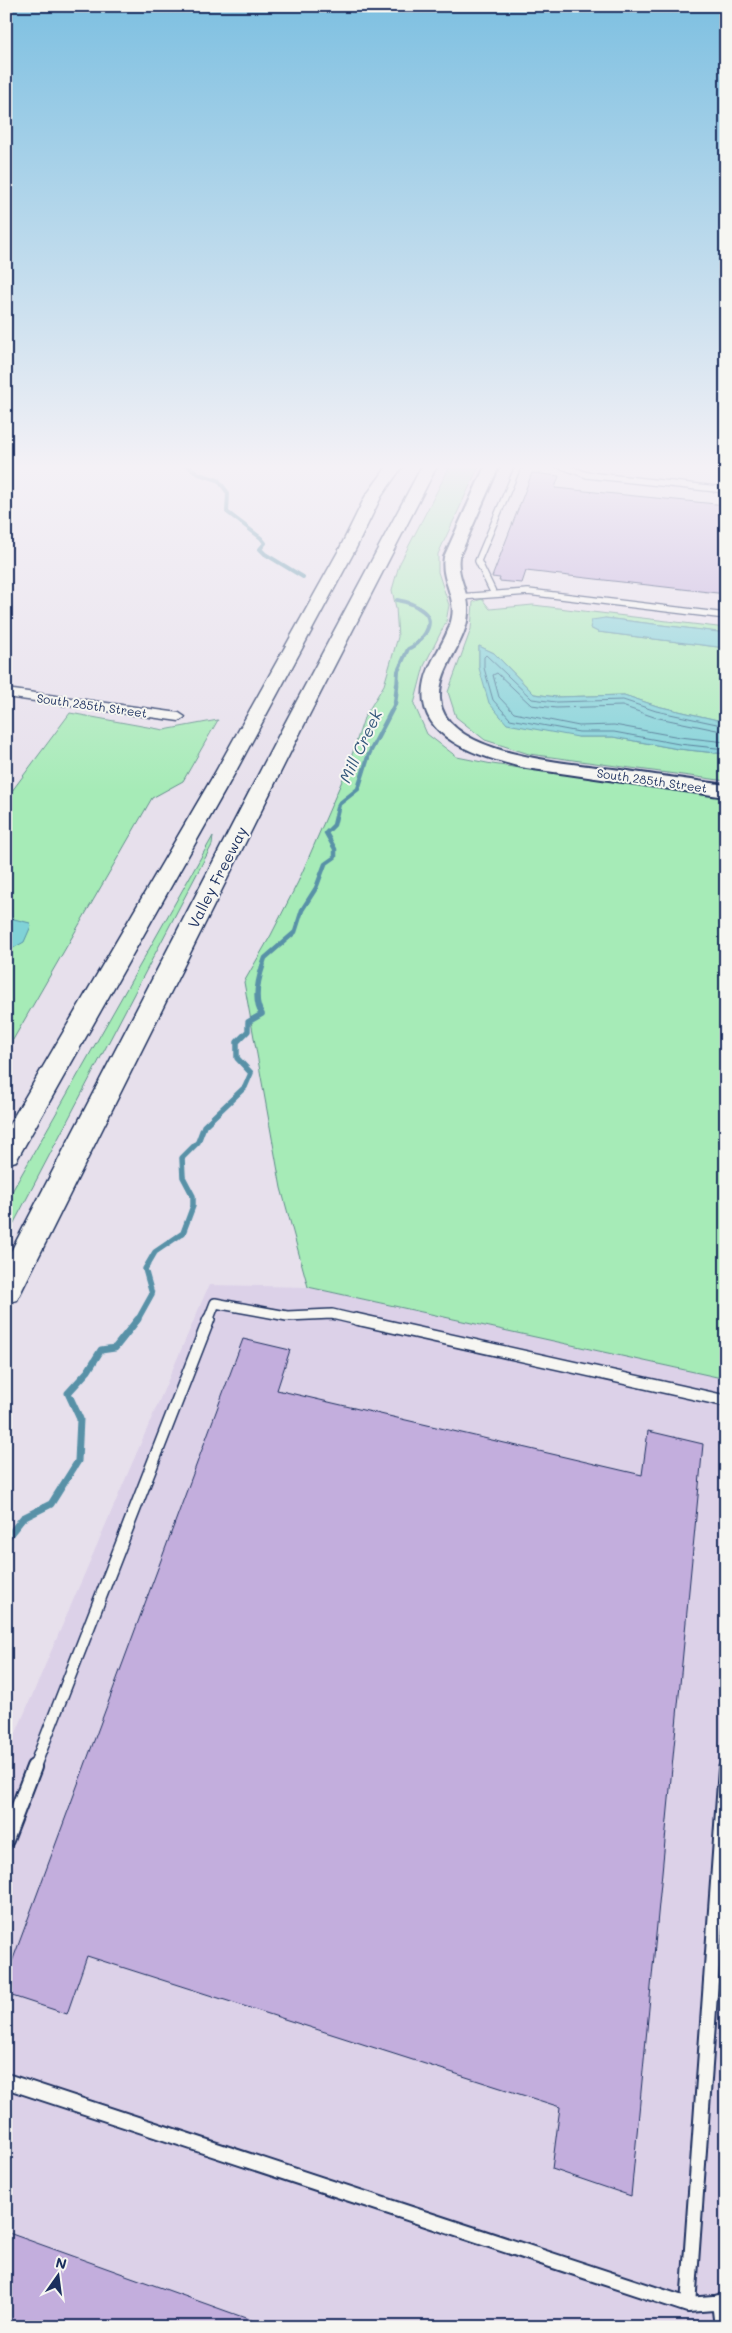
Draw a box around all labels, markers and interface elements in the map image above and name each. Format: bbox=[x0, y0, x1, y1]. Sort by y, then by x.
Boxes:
street label: South 285th Street bbox=[36, 689, 148, 721]
water label: Mill Creek bbox=[334, 706, 386, 786]
street label: South 285th Street bbox=[596, 764, 708, 796]
street label: Valley Freeway bbox=[183, 823, 251, 931]
north arrow bbox=[32, 2250, 82, 2300]
text: N bbox=[54, 2252, 69, 2273]

